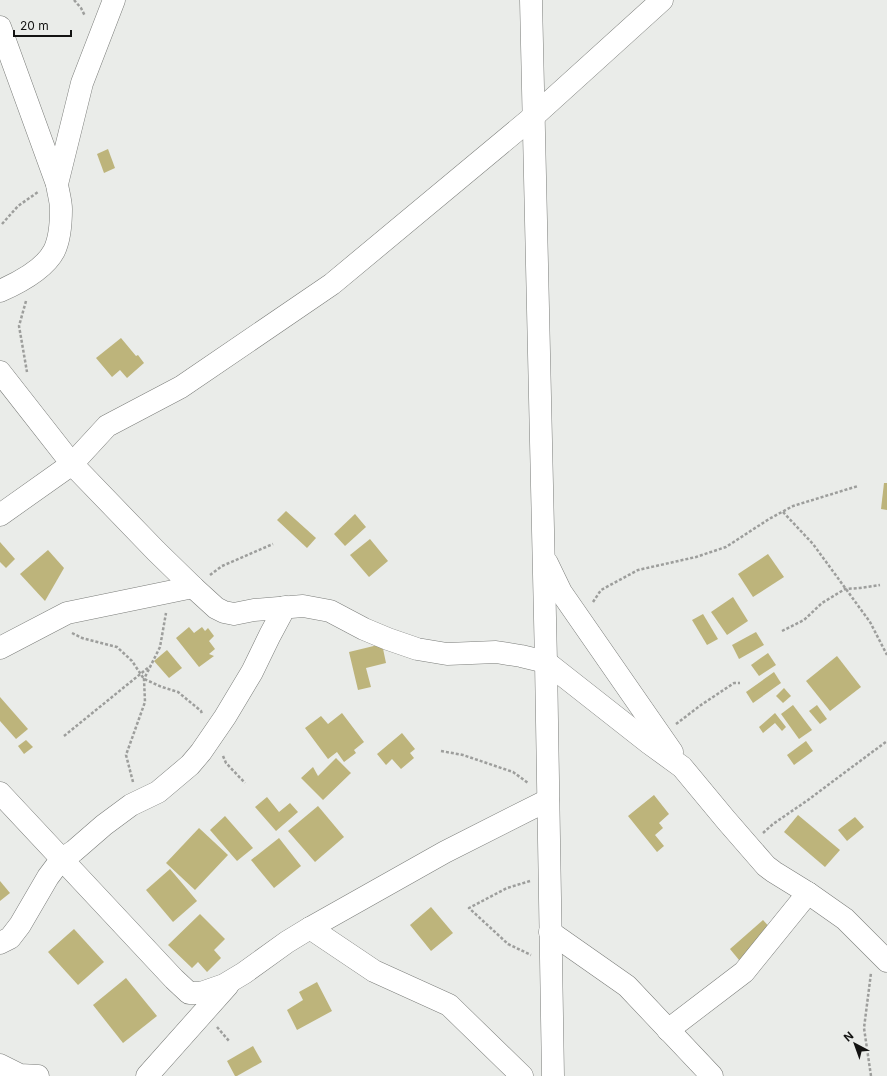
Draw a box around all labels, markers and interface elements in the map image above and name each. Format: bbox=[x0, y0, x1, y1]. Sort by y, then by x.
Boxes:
scale bar bbox=[14, 12, 71, 38]
text: 20 m bbox=[20, 18, 49, 33]
north arrow bbox=[835, 1024, 875, 1064]
text: N bbox=[841, 1028, 856, 1044]

